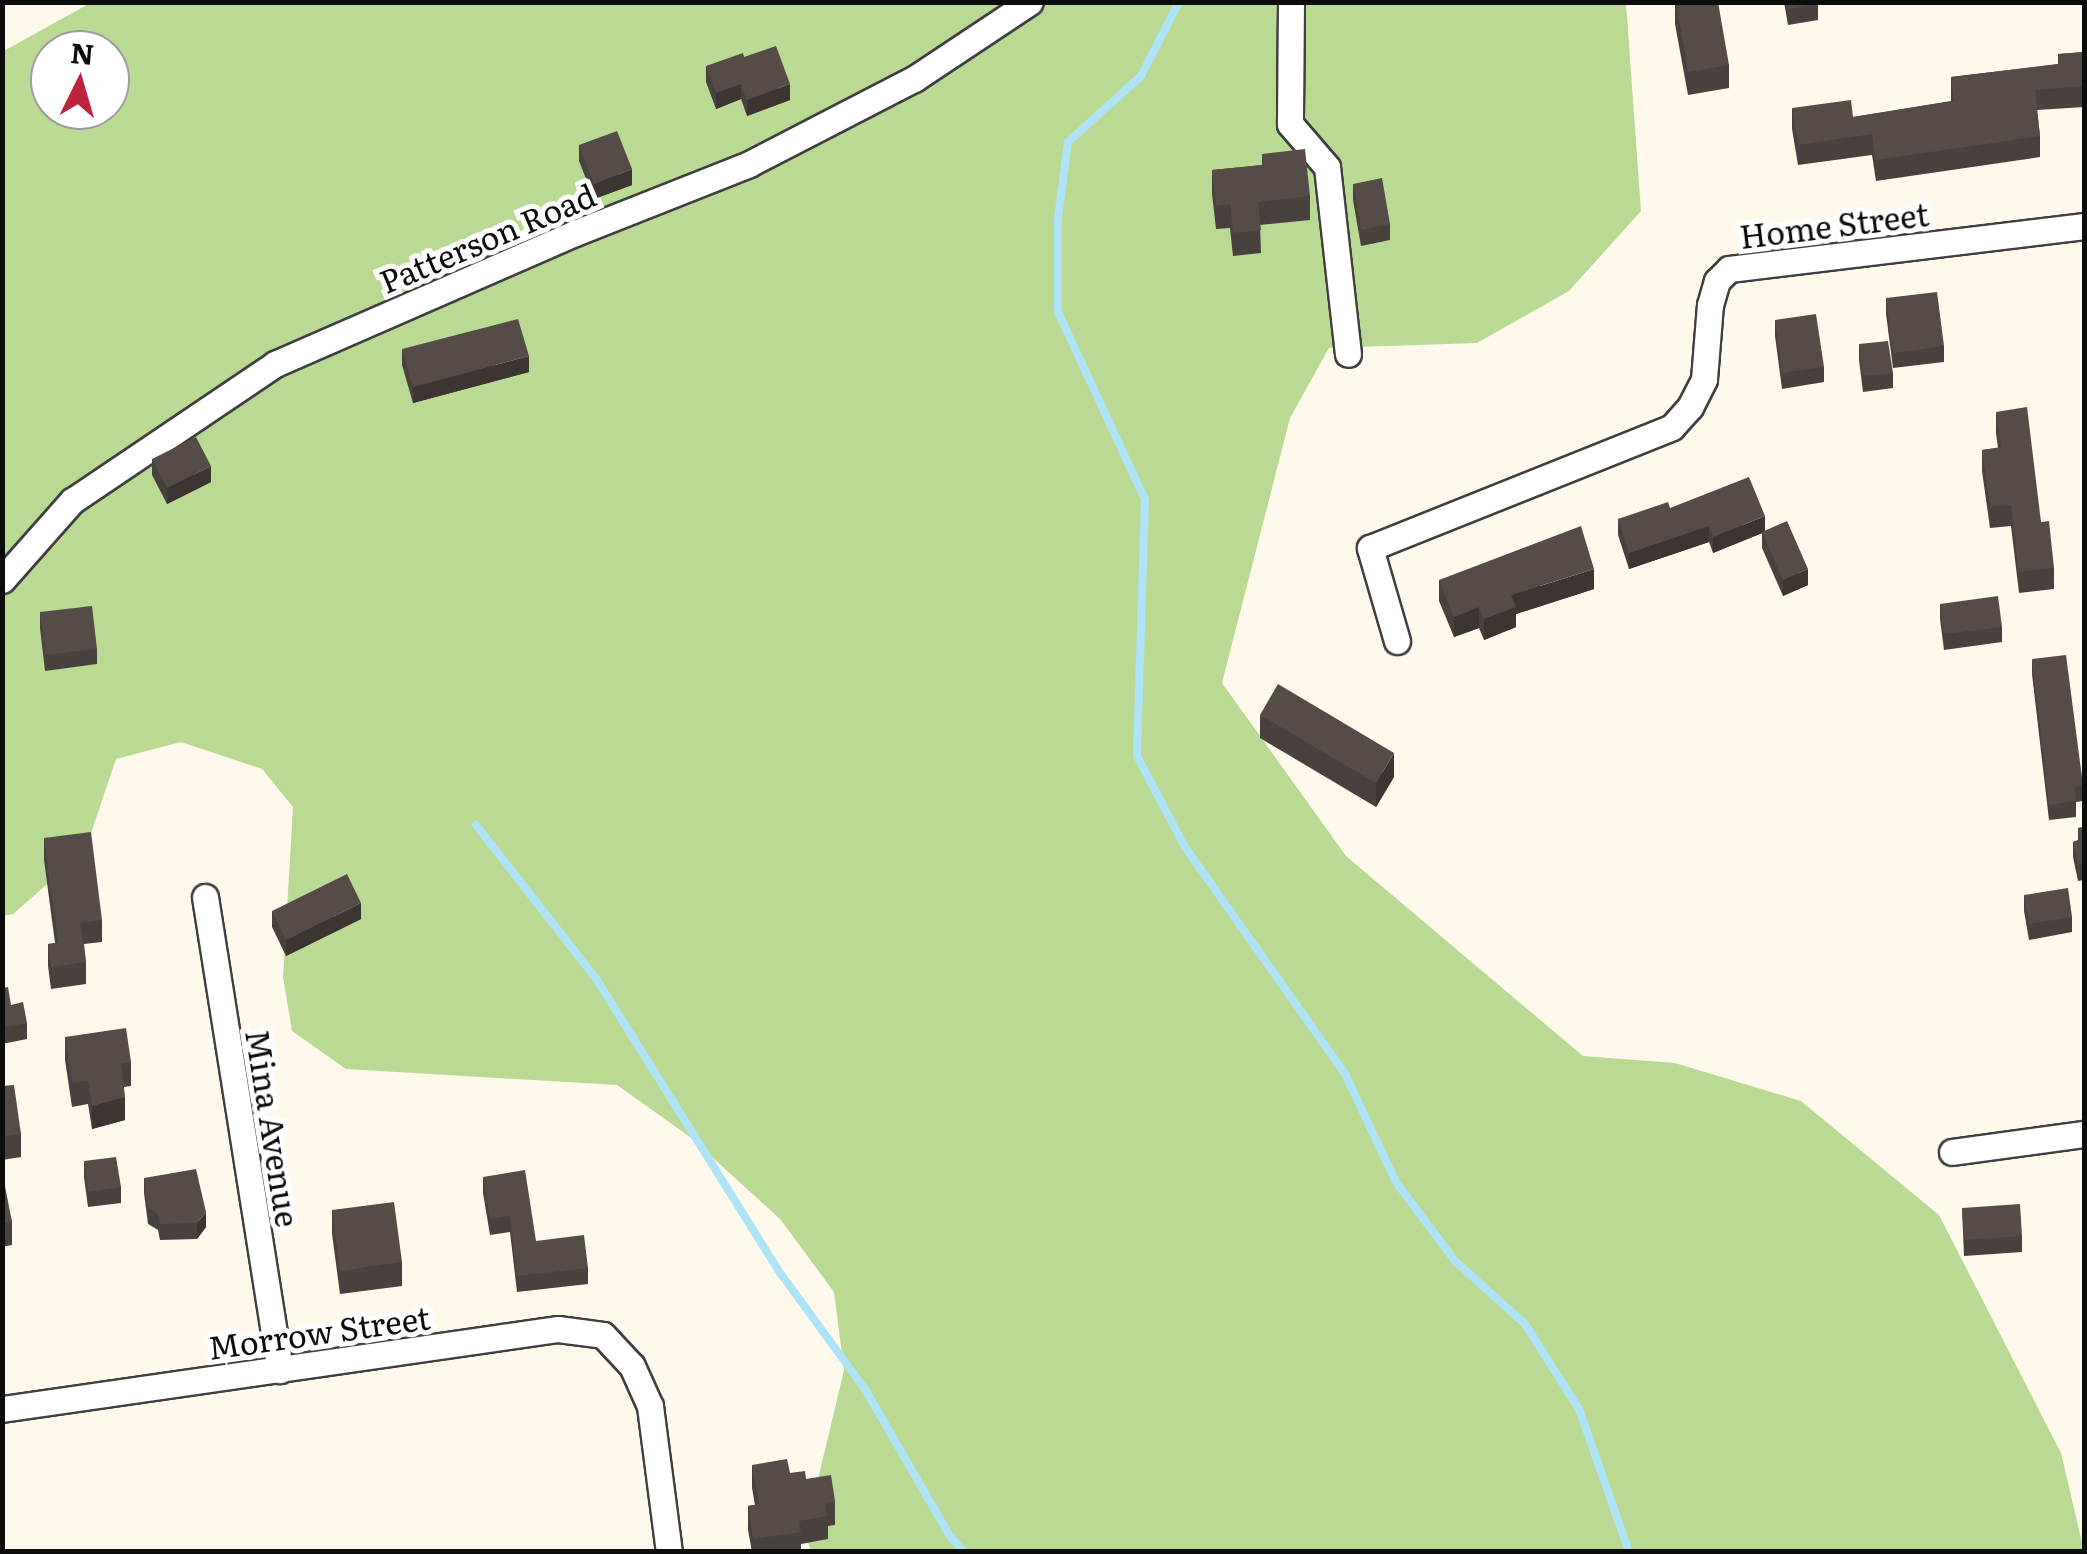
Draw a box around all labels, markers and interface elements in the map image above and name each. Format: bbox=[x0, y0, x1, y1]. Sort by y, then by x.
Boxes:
north arrow bbox=[30, 30, 130, 130]
text: N bbox=[69, 30, 96, 74]
street label: Patterson Road bbox=[373, 174, 601, 300]
street label: Home Street bbox=[1737, 193, 1931, 255]
street label: Mina Avenue bbox=[239, 1026, 309, 1230]
street label: Morrow Street bbox=[206, 1296, 432, 1366]

